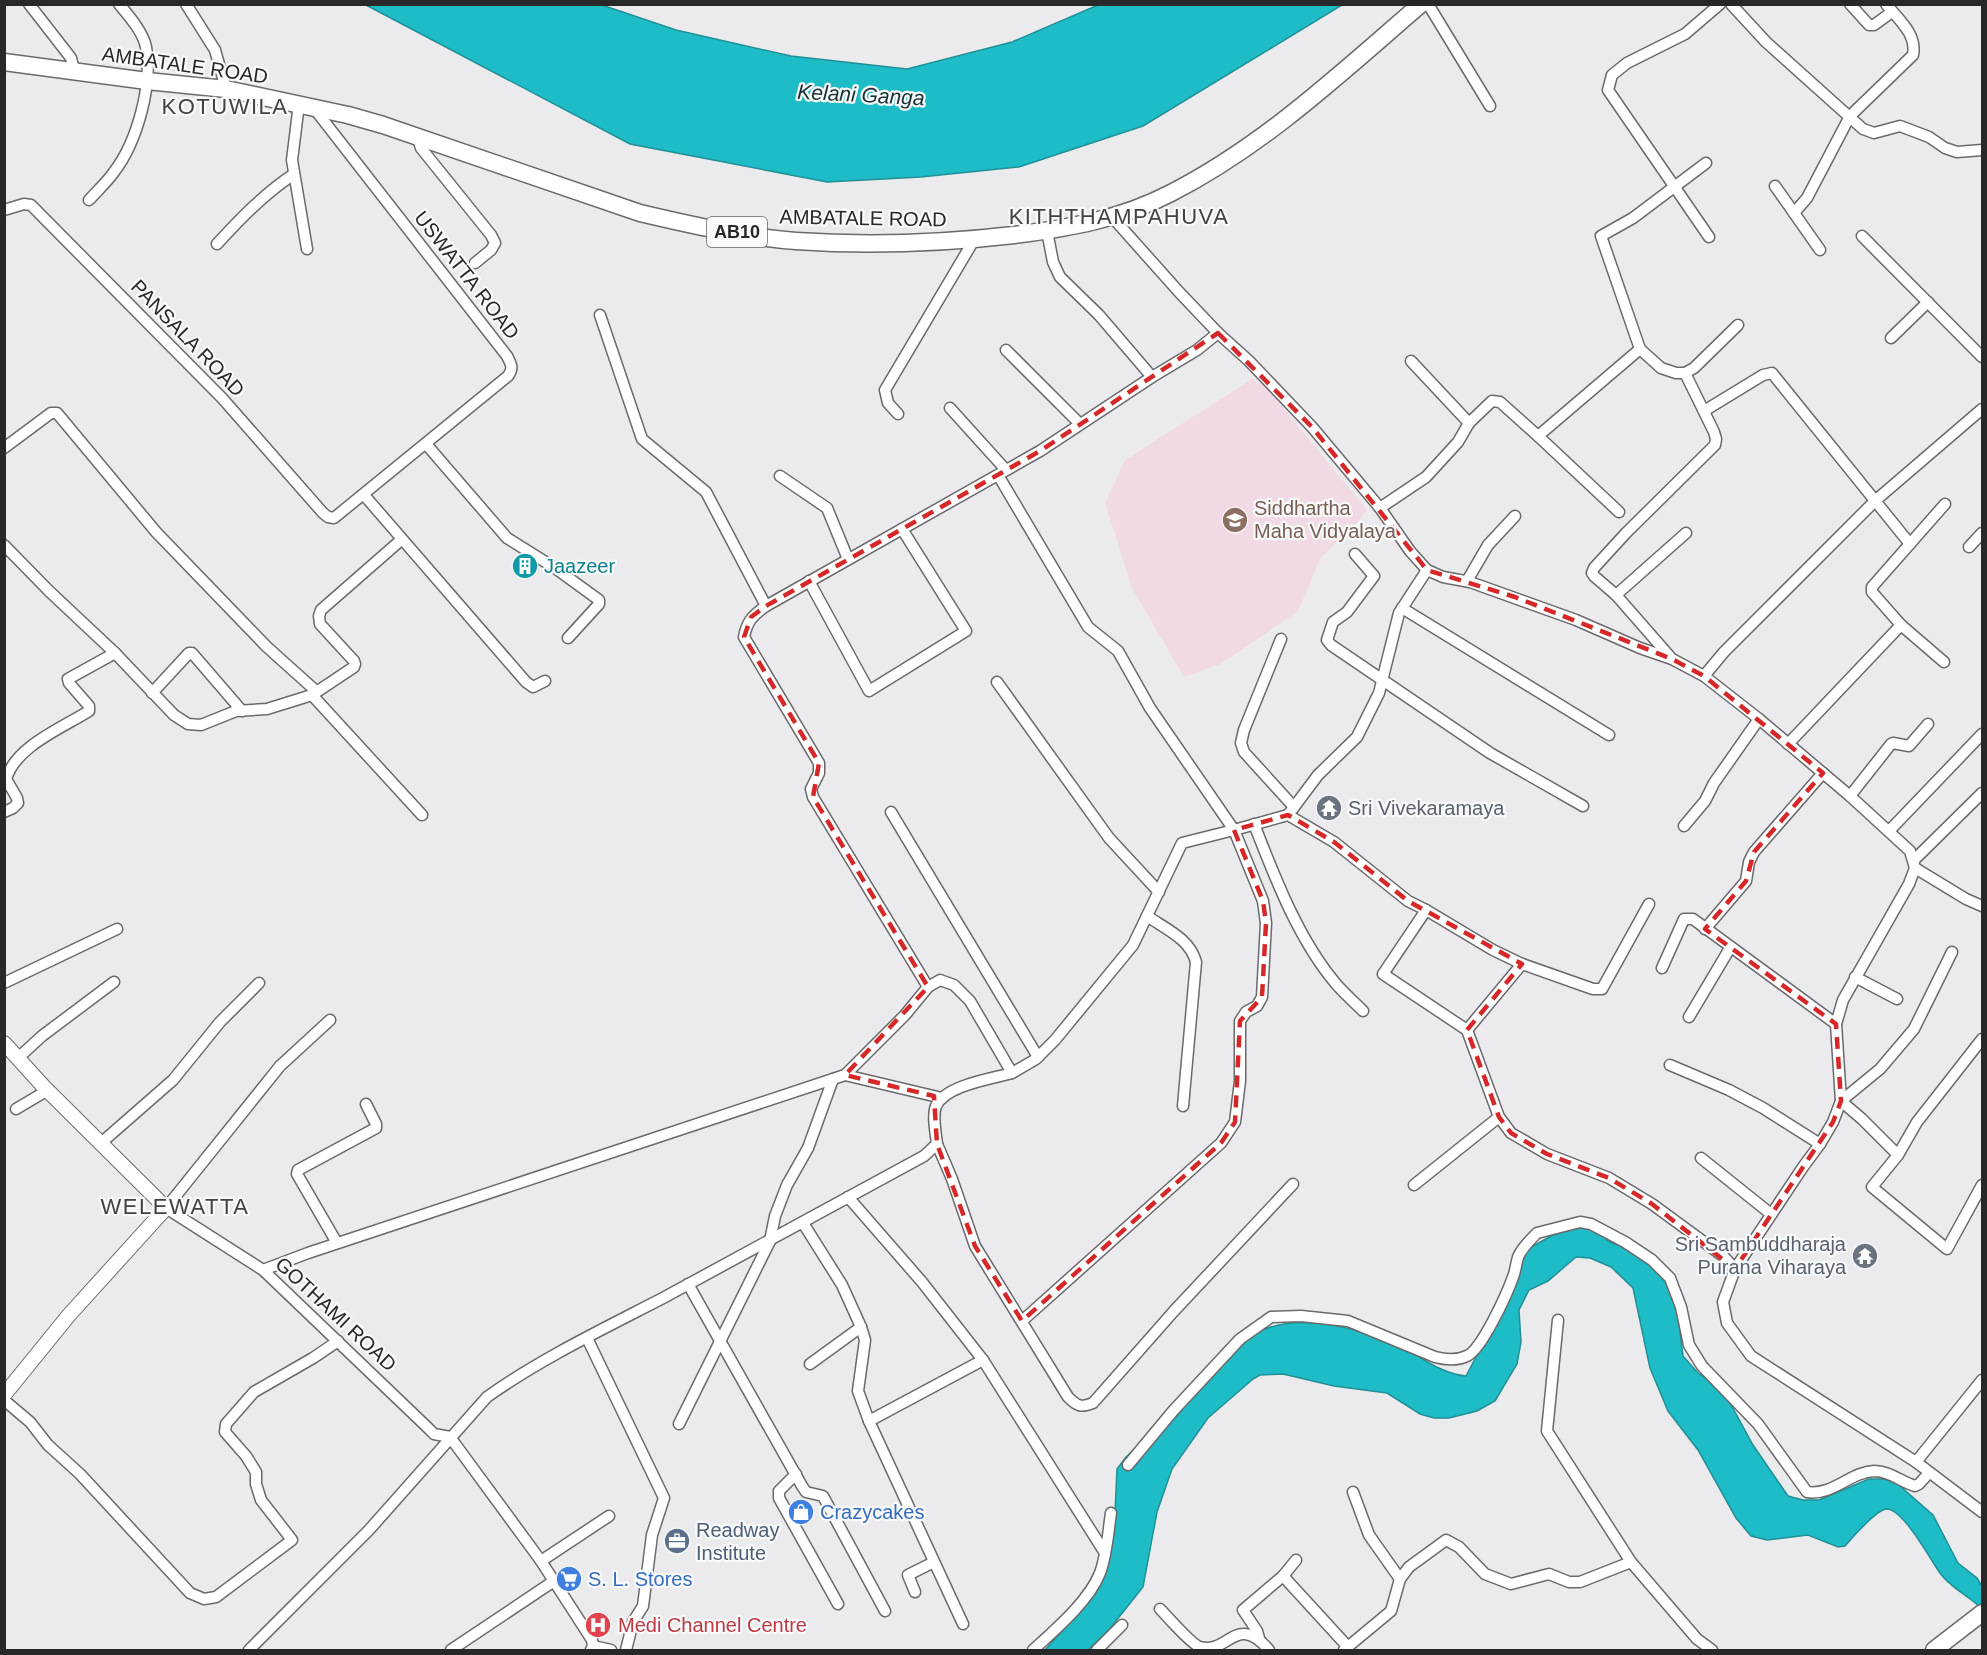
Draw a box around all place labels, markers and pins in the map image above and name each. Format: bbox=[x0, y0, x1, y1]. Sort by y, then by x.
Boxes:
place label: Siddhartha Maha Vidyalaya bbox=[1254, 497, 1397, 542]
school or university icon: Siddhartha Maha Vidyalaya bbox=[1220, 505, 1250, 535]
building icon: Jaazeer bbox=[510, 551, 540, 581]
place label: Jaazeer bbox=[544, 555, 615, 577]
temple icon: Sri Vivekaramaya bbox=[1314, 793, 1344, 823]
place label: Sri Vivekaramaya bbox=[1348, 797, 1505, 819]
place label: Sri Sambuddharaja Purana Viharaya bbox=[1675, 1233, 1847, 1278]
temple icon: Sri Sambuddharaja Purana Viharaya bbox=[1850, 1241, 1880, 1271]
shop icon: Crazycakes bbox=[786, 1497, 816, 1527]
place label: Crazycakes bbox=[820, 1501, 924, 1523]
place label: Readway Institute bbox=[696, 1519, 779, 1564]
office icon: Readway Institute bbox=[662, 1526, 692, 1556]
supermarket icon: S. L. Stores bbox=[554, 1564, 584, 1594]
place label: S. L. Stores bbox=[588, 1568, 693, 1590]
hospital icon: Medi Channel Centre bbox=[583, 1610, 613, 1640]
place label: Medi Channel Centre bbox=[618, 1614, 807, 1636]

